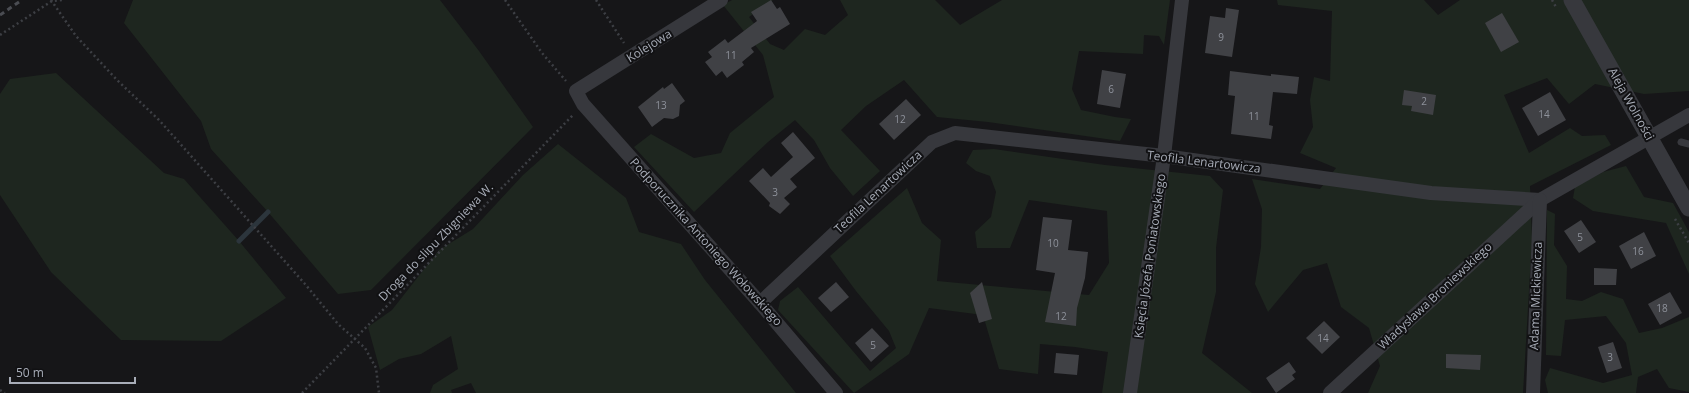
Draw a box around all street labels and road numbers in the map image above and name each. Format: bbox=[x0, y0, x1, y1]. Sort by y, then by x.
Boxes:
street label: Kolejowa bbox=[623, 25, 675, 66]
street label: Aleja Wolności bbox=[1604, 64, 1658, 143]
street label: Teofila Lenartowicza bbox=[830, 146, 925, 237]
street label: Teofila Lenartowicza bbox=[1146, 146, 1262, 177]
street label: Podporucznika Antoniego Wołowskiego bbox=[626, 154, 786, 329]
street label: Księcia Józefa Poniatowskiego bbox=[1130, 173, 1169, 339]
street label: Droga do slipu Zbigniewa W. bbox=[374, 179, 497, 305]
street label: Władysława Broniewskiego bbox=[1374, 238, 1495, 353]
street label: Adama Mickiewicza bbox=[1525, 241, 1546, 351]

